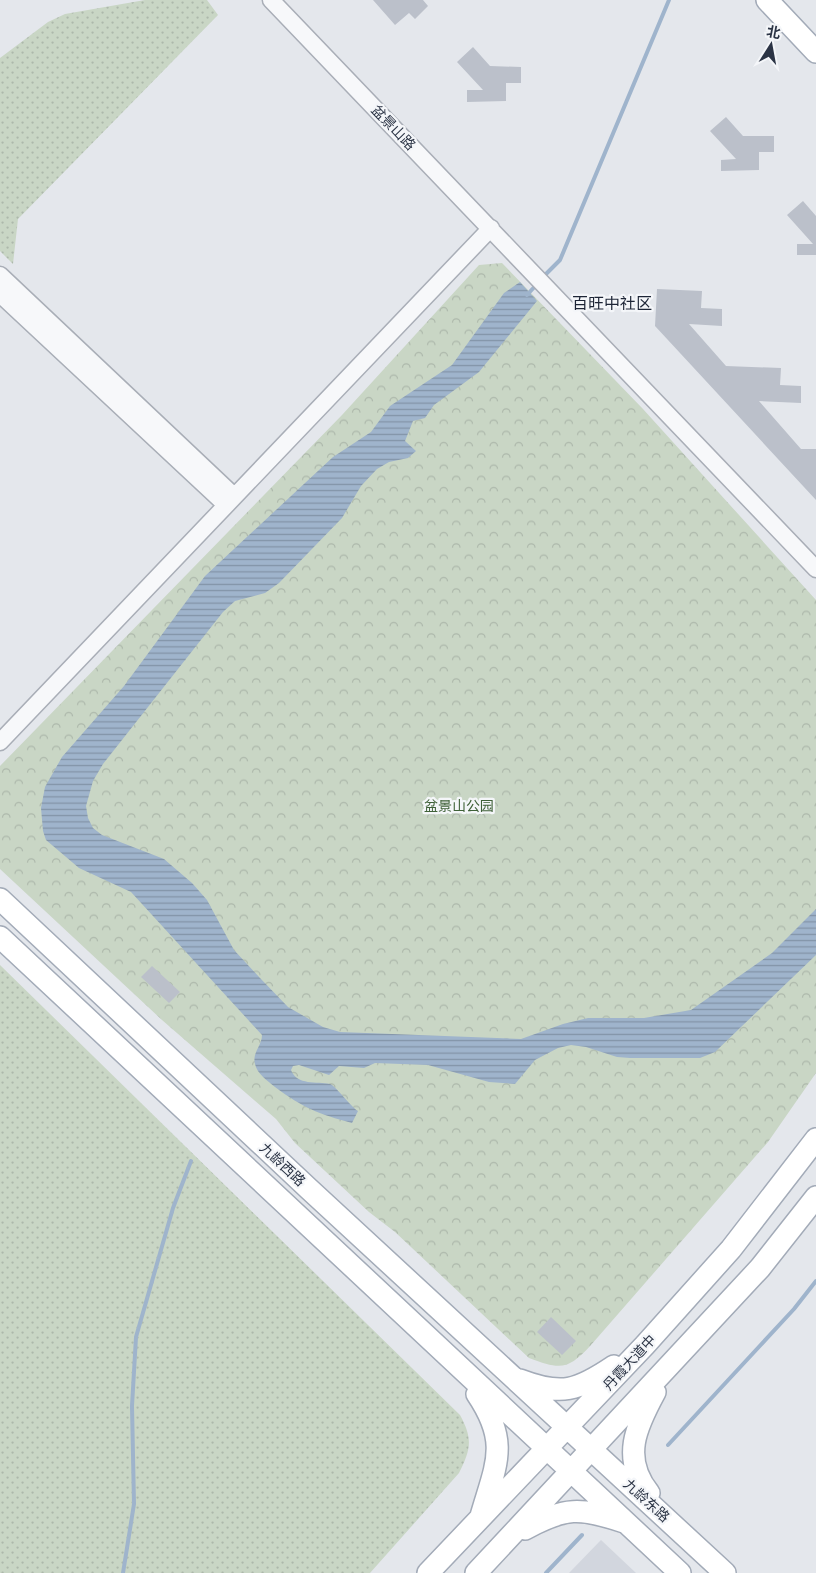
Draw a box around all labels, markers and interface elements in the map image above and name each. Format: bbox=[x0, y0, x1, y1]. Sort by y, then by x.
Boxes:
north arrow bbox=[746, 20, 796, 70]
text: 北 bbox=[765, 22, 782, 41]
street label: 盆景山路 bbox=[368, 101, 420, 153]
district label: 百旺中社区 bbox=[572, 293, 652, 312]
park label: 盆景山公园 bbox=[424, 797, 494, 814]
street label: 九龄西路 bbox=[257, 1139, 309, 1189]
street label: 丹霞大道中 bbox=[599, 1331, 659, 1393]
street label: 九龄东路 bbox=[621, 1475, 673, 1525]

